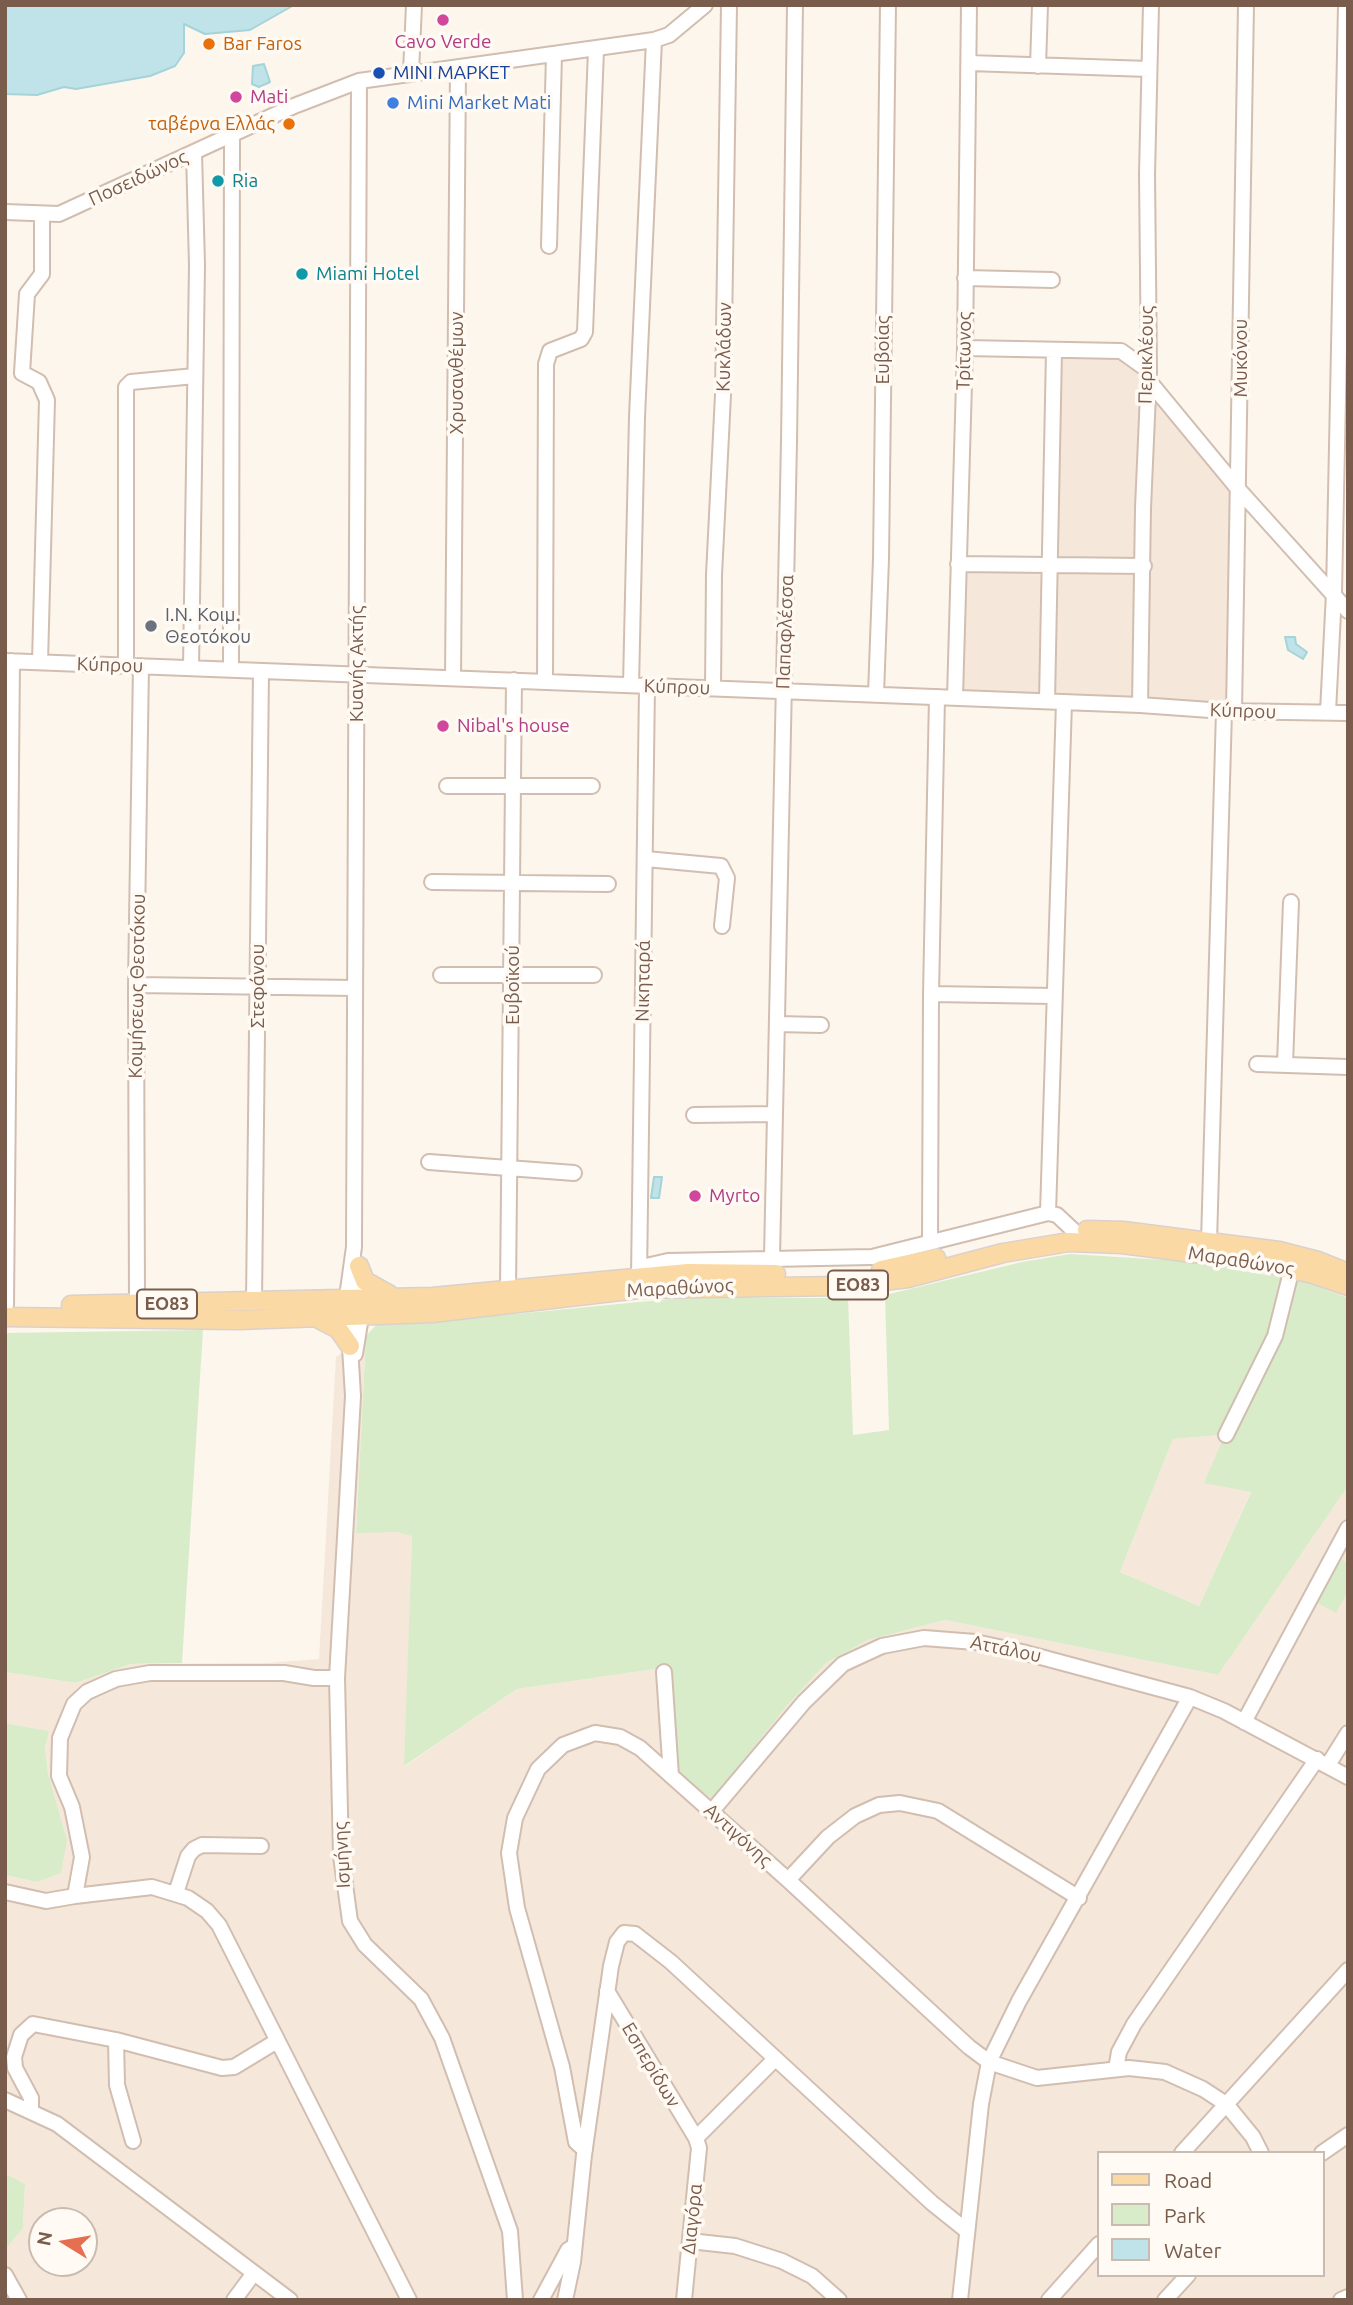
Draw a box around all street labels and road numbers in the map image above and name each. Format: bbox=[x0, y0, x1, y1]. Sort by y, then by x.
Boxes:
street label: Ποσειδώνος bbox=[85, 145, 191, 211]
street label: Κυκλάδων bbox=[712, 302, 736, 392]
street label: Περικλέους bbox=[1134, 306, 1158, 404]
street label: Χρυσανθέμων bbox=[446, 312, 468, 434]
street label: Τρίτωνος bbox=[952, 312, 976, 390]
street label: Ευβοίας bbox=[872, 316, 894, 384]
street label: Μυκόνου bbox=[1230, 319, 1252, 397]
street label: Παπαφλέσσα bbox=[772, 574, 798, 690]
street label: Κυανής Ακτής bbox=[346, 606, 368, 722]
street label: Κύπρου bbox=[76, 652, 144, 678]
street label: Κύπρου bbox=[643, 674, 711, 700]
street label: Κύπρου bbox=[1209, 698, 1277, 724]
street label: Κοιμήσεως Θεοτόκου bbox=[124, 893, 150, 1079]
street label: Νικηταρά bbox=[631, 940, 655, 1022]
street label: Στεφάνου bbox=[247, 944, 269, 1028]
street label: Ευβοϊκού bbox=[502, 945, 524, 1025]
street label: Μαραθώνος bbox=[1187, 1241, 1295, 1281]
road number: ΕΟ83 bbox=[828, 1270, 888, 1300]
street label: Μαραθώνος bbox=[626, 1274, 734, 1302]
road number: ΕΟ83 bbox=[137, 1289, 197, 1318]
street label: Αττάλου bbox=[969, 1630, 1043, 1668]
street label: Αντιγόνης bbox=[699, 1799, 777, 1871]
street label: Ισμήνης bbox=[329, 1821, 355, 1889]
street label: Εσπερίδων bbox=[617, 2019, 685, 2111]
street label: Διαγόρα bbox=[677, 2182, 707, 2256]

